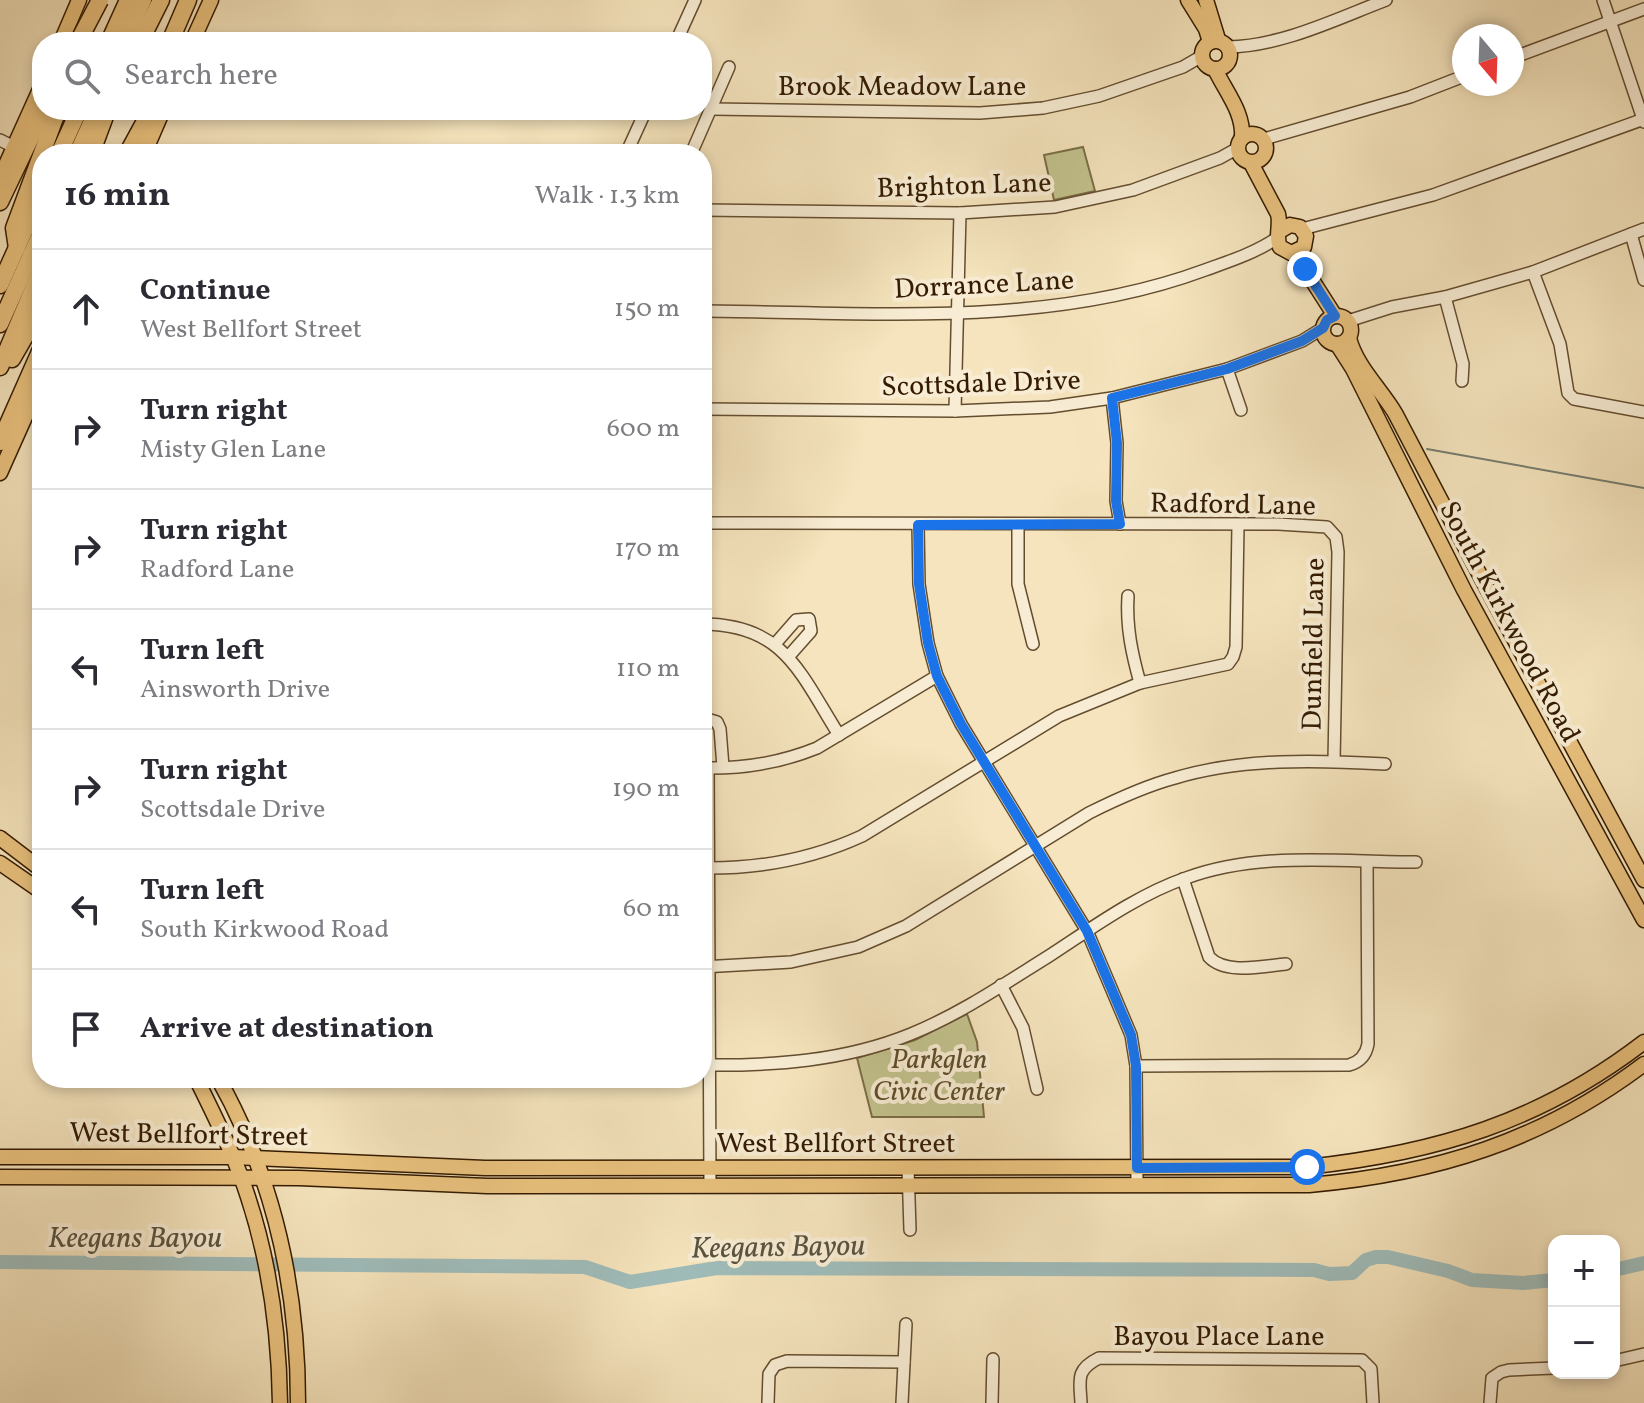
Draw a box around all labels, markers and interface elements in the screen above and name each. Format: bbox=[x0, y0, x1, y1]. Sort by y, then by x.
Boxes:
north arrow bbox=[1452, 24, 1524, 96]
search box bbox=[32, 32, 712, 120]
icon: search bbox=[60, 54, 104, 98]
text: Search here bbox=[124, 55, 278, 97]
street label: Brook Meadow Lane bbox=[778, 68, 1026, 107]
street label: Brighton Lane bbox=[876, 164, 1052, 209]
text: 16 min bbox=[64, 173, 170, 220]
text: Walk · 1.3 km bbox=[534, 178, 680, 214]
route end bbox=[1287, 251, 1323, 287]
street label: Dorrance Lane bbox=[893, 261, 1075, 310]
text: Continue bbox=[140, 270, 271, 312]
icon: ahead bbox=[64, 287, 108, 331]
text: 150 m bbox=[614, 291, 680, 327]
text: West Bellfort Street bbox=[140, 312, 362, 348]
street label: Scottsdale Drive bbox=[881, 362, 1082, 407]
text: Turn right bbox=[140, 390, 288, 432]
icon: right bbox=[64, 407, 108, 451]
text: 600 m bbox=[607, 411, 680, 447]
text: Misty Glen Lane bbox=[140, 432, 326, 468]
street label: Radford Lane bbox=[1150, 485, 1316, 526]
street label: South Kirkwood Road bbox=[1429, 494, 1589, 750]
text: Turn right bbox=[140, 510, 288, 552]
icon: right bbox=[64, 527, 108, 571]
text: 170 m bbox=[615, 531, 680, 567]
text: Radford Lane bbox=[140, 552, 294, 588]
street label: Dunfield Lane bbox=[1293, 557, 1336, 731]
text: Turn left bbox=[140, 630, 264, 672]
icon: left bbox=[64, 647, 108, 691]
text: 110 m bbox=[616, 651, 680, 687]
text: Ainsworth Drive bbox=[140, 672, 330, 708]
text: Turn right bbox=[140, 750, 288, 792]
icon: right bbox=[64, 767, 108, 811]
text: 190 m bbox=[612, 771, 680, 807]
text: Scottsdale Drive bbox=[140, 792, 325, 828]
text: Turn left bbox=[140, 870, 264, 912]
icon: left bbox=[64, 887, 108, 931]
text: 60 m bbox=[623, 891, 680, 927]
text: South Kirkwood Road bbox=[140, 912, 389, 948]
icon: arrive bbox=[64, 1007, 108, 1051]
text: Arrive at destination bbox=[140, 1008, 434, 1050]
park label: Parkglen Civic Center bbox=[873, 1041, 1006, 1112]
street label: West Bellfort Street bbox=[69, 1114, 309, 1157]
street label: West Bellfort Street bbox=[716, 1125, 956, 1164]
route start bbox=[1289, 1149, 1325, 1185]
water label: Keegans Bayou bbox=[48, 1218, 222, 1260]
water label: Keegans Bayou bbox=[690, 1225, 866, 1271]
map controls bbox=[1548, 1235, 1620, 1379]
button: + bbox=[1548, 1235, 1620, 1307]
button: − bbox=[1548, 1307, 1620, 1379]
street label: Bayou Place Lane bbox=[1113, 1318, 1325, 1357]

